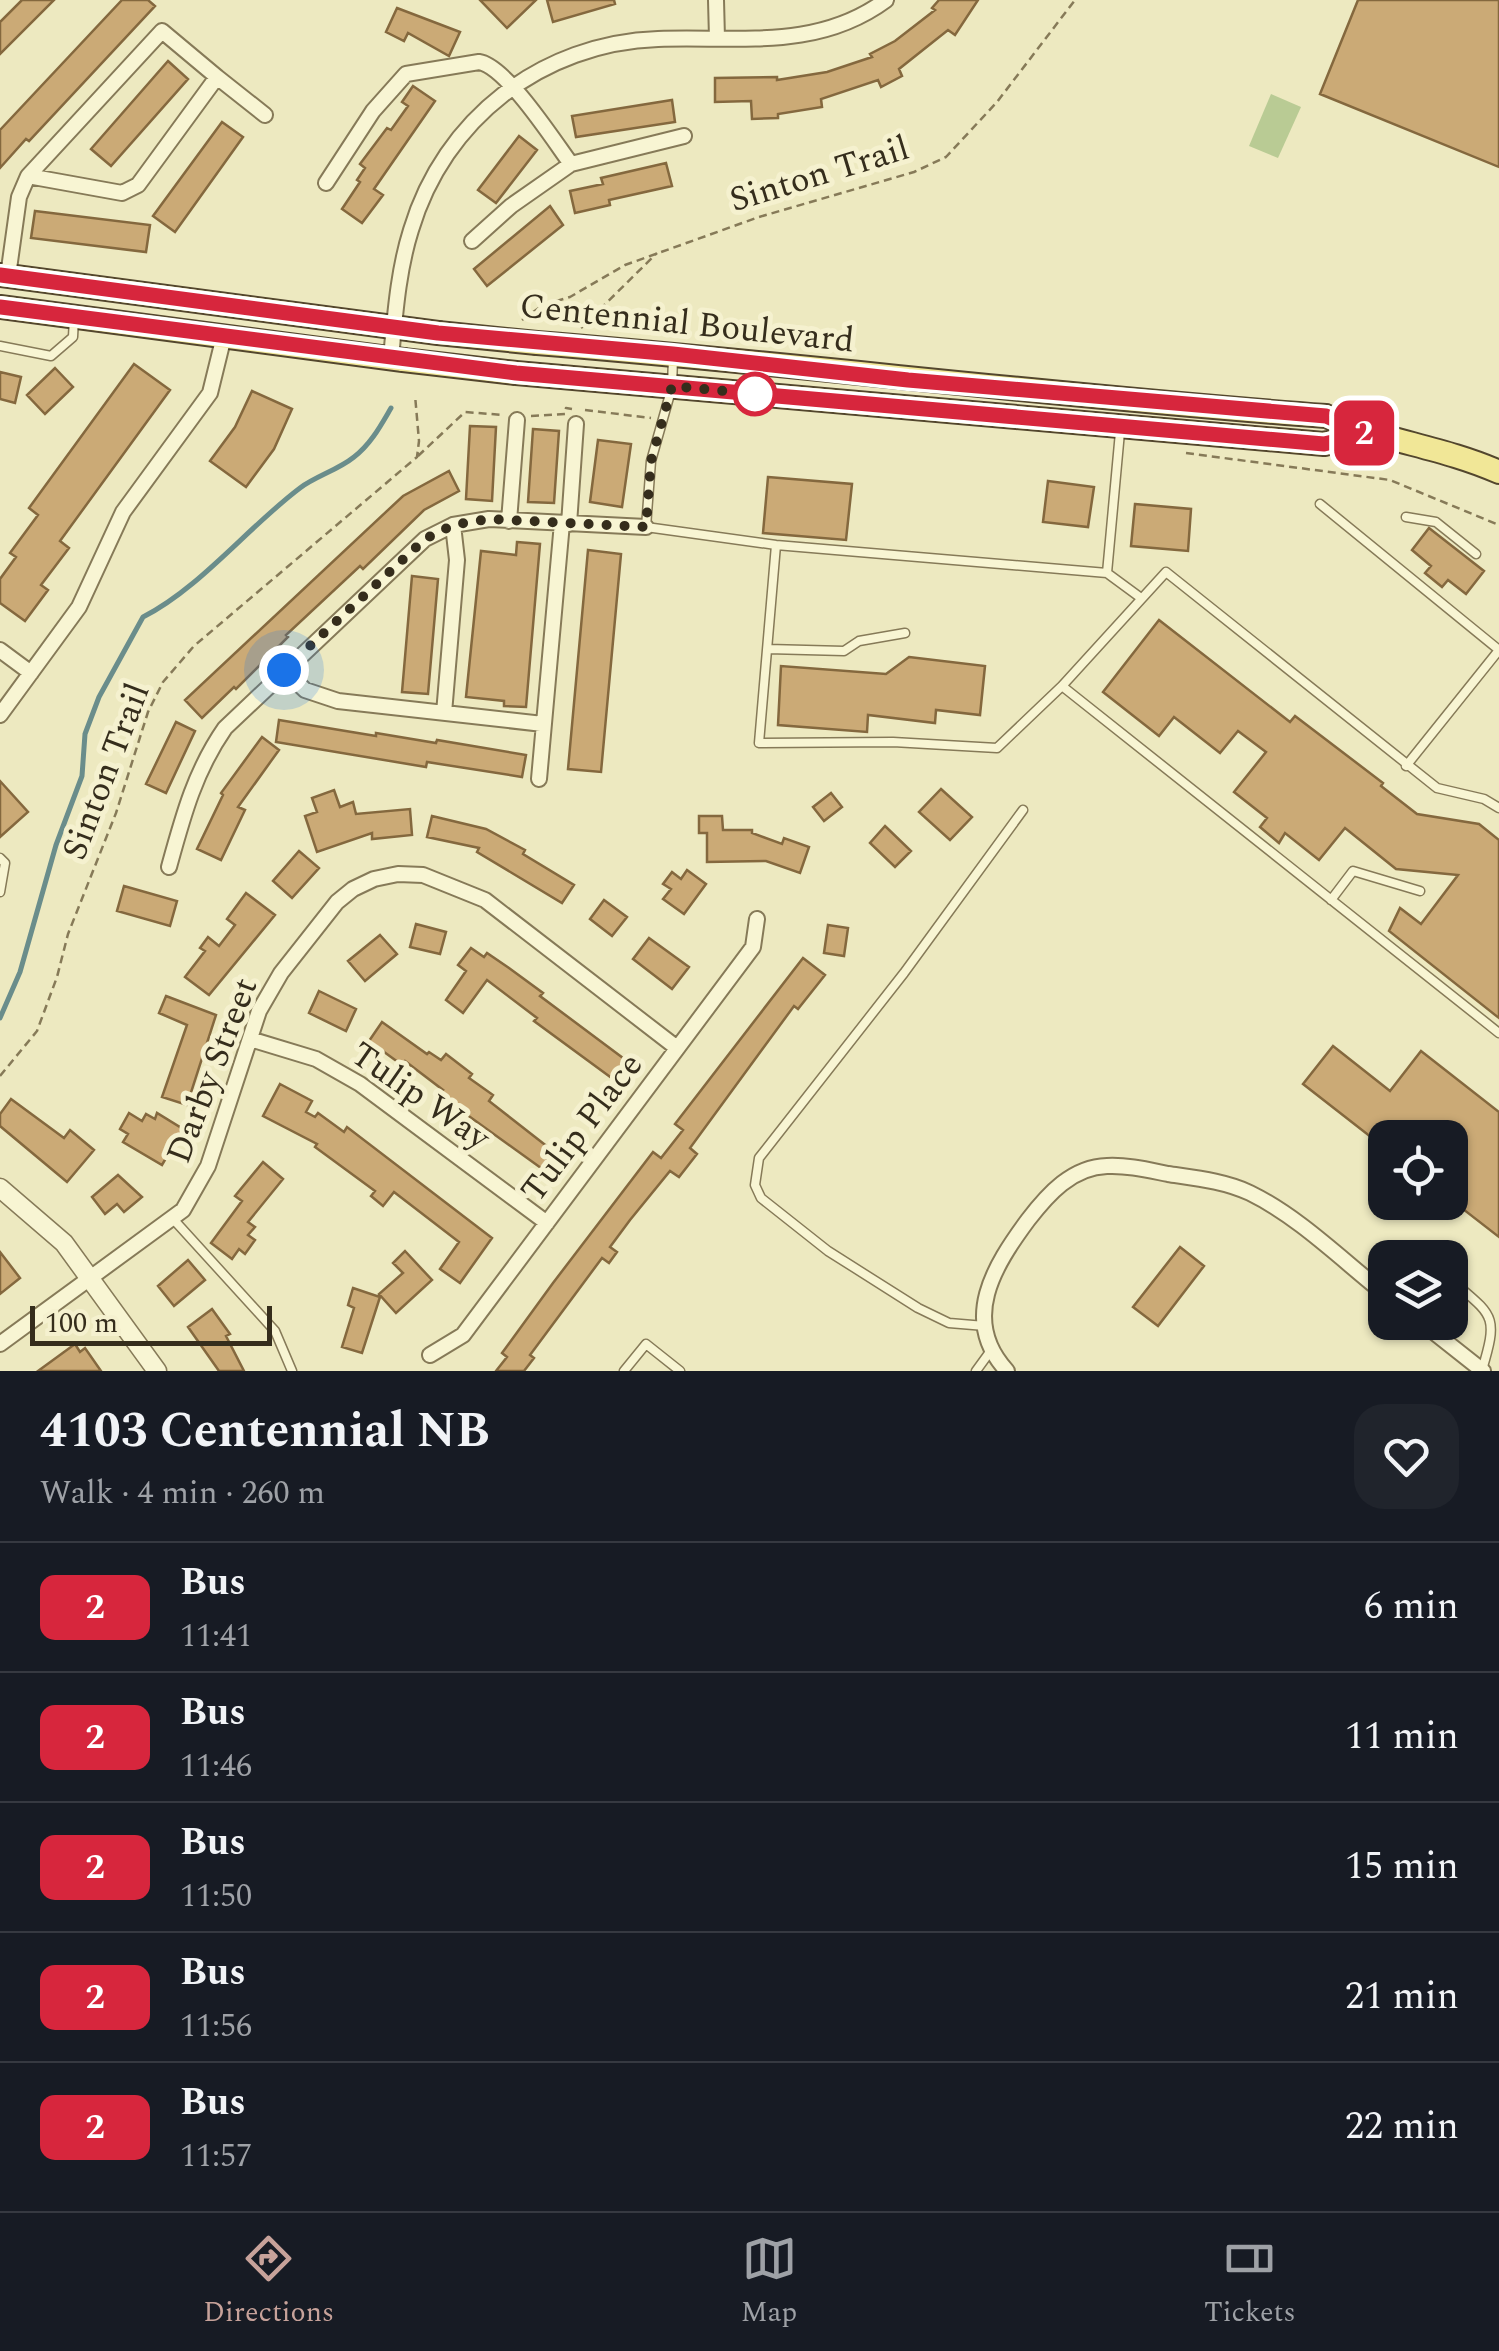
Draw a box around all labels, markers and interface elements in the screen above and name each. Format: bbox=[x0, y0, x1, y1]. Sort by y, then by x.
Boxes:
street label: Sinton Trail bbox=[723, 122, 916, 227]
street label: Centennial Boulevard bbox=[517, 280, 857, 367]
unlabelled marker bbox=[734, 373, 776, 415]
line badge: 2 bbox=[1332, 400, 1396, 466]
text: 2 bbox=[1354, 407, 1374, 460]
your location bbox=[259, 645, 309, 695]
street label: Sinton Trail bbox=[48, 675, 164, 868]
street label: Darby Street bbox=[153, 970, 272, 1171]
street label: Tulip Way bbox=[339, 1029, 502, 1165]
street label: Tulip Place bbox=[508, 1042, 656, 1214]
map controls bbox=[1368, 1120, 1468, 1340]
button: locate bbox=[1368, 1120, 1468, 1220]
button: layers bbox=[1368, 1240, 1468, 1340]
scale bar bbox=[30, 1301, 272, 1346]
text: 100 m bbox=[45, 1302, 118, 1345]
text: 4103 Centennial NB bbox=[40, 1395, 490, 1468]
button: heart bbox=[1354, 1404, 1459, 1509]
text: Walk · 4 min · 260 m bbox=[40, 1469, 325, 1518]
text: Bus bbox=[180, 1554, 246, 1612]
text: 6 min bbox=[1364, 1578, 1459, 1636]
text: 2 bbox=[85, 1581, 105, 1634]
text: 11:41 bbox=[180, 1612, 252, 1661]
text: Bus bbox=[180, 1684, 246, 1742]
text: 11 min bbox=[1345, 1708, 1459, 1766]
text: 2 bbox=[85, 1711, 105, 1764]
text: 11:46 bbox=[180, 1742, 252, 1791]
text: Bus bbox=[180, 1814, 246, 1872]
text: 15 min bbox=[1345, 1838, 1459, 1896]
text: 2 bbox=[85, 1841, 105, 1894]
text: 11:50 bbox=[180, 1872, 252, 1921]
text: Bus bbox=[180, 1944, 246, 2002]
text: 21 min bbox=[1345, 1968, 1459, 2026]
text: 2 bbox=[85, 1971, 105, 2024]
text: 11:56 bbox=[180, 2002, 252, 2051]
text: Bus bbox=[180, 2074, 246, 2132]
text: 22 min bbox=[1345, 2098, 1459, 2156]
text: 2 bbox=[85, 2101, 105, 2154]
text: 11:57 bbox=[180, 2132, 252, 2181]
tab: Directions bbox=[203, 2231, 334, 2334]
tab: Map bbox=[741, 2231, 797, 2334]
tab: Tickets bbox=[1204, 2231, 1296, 2334]

